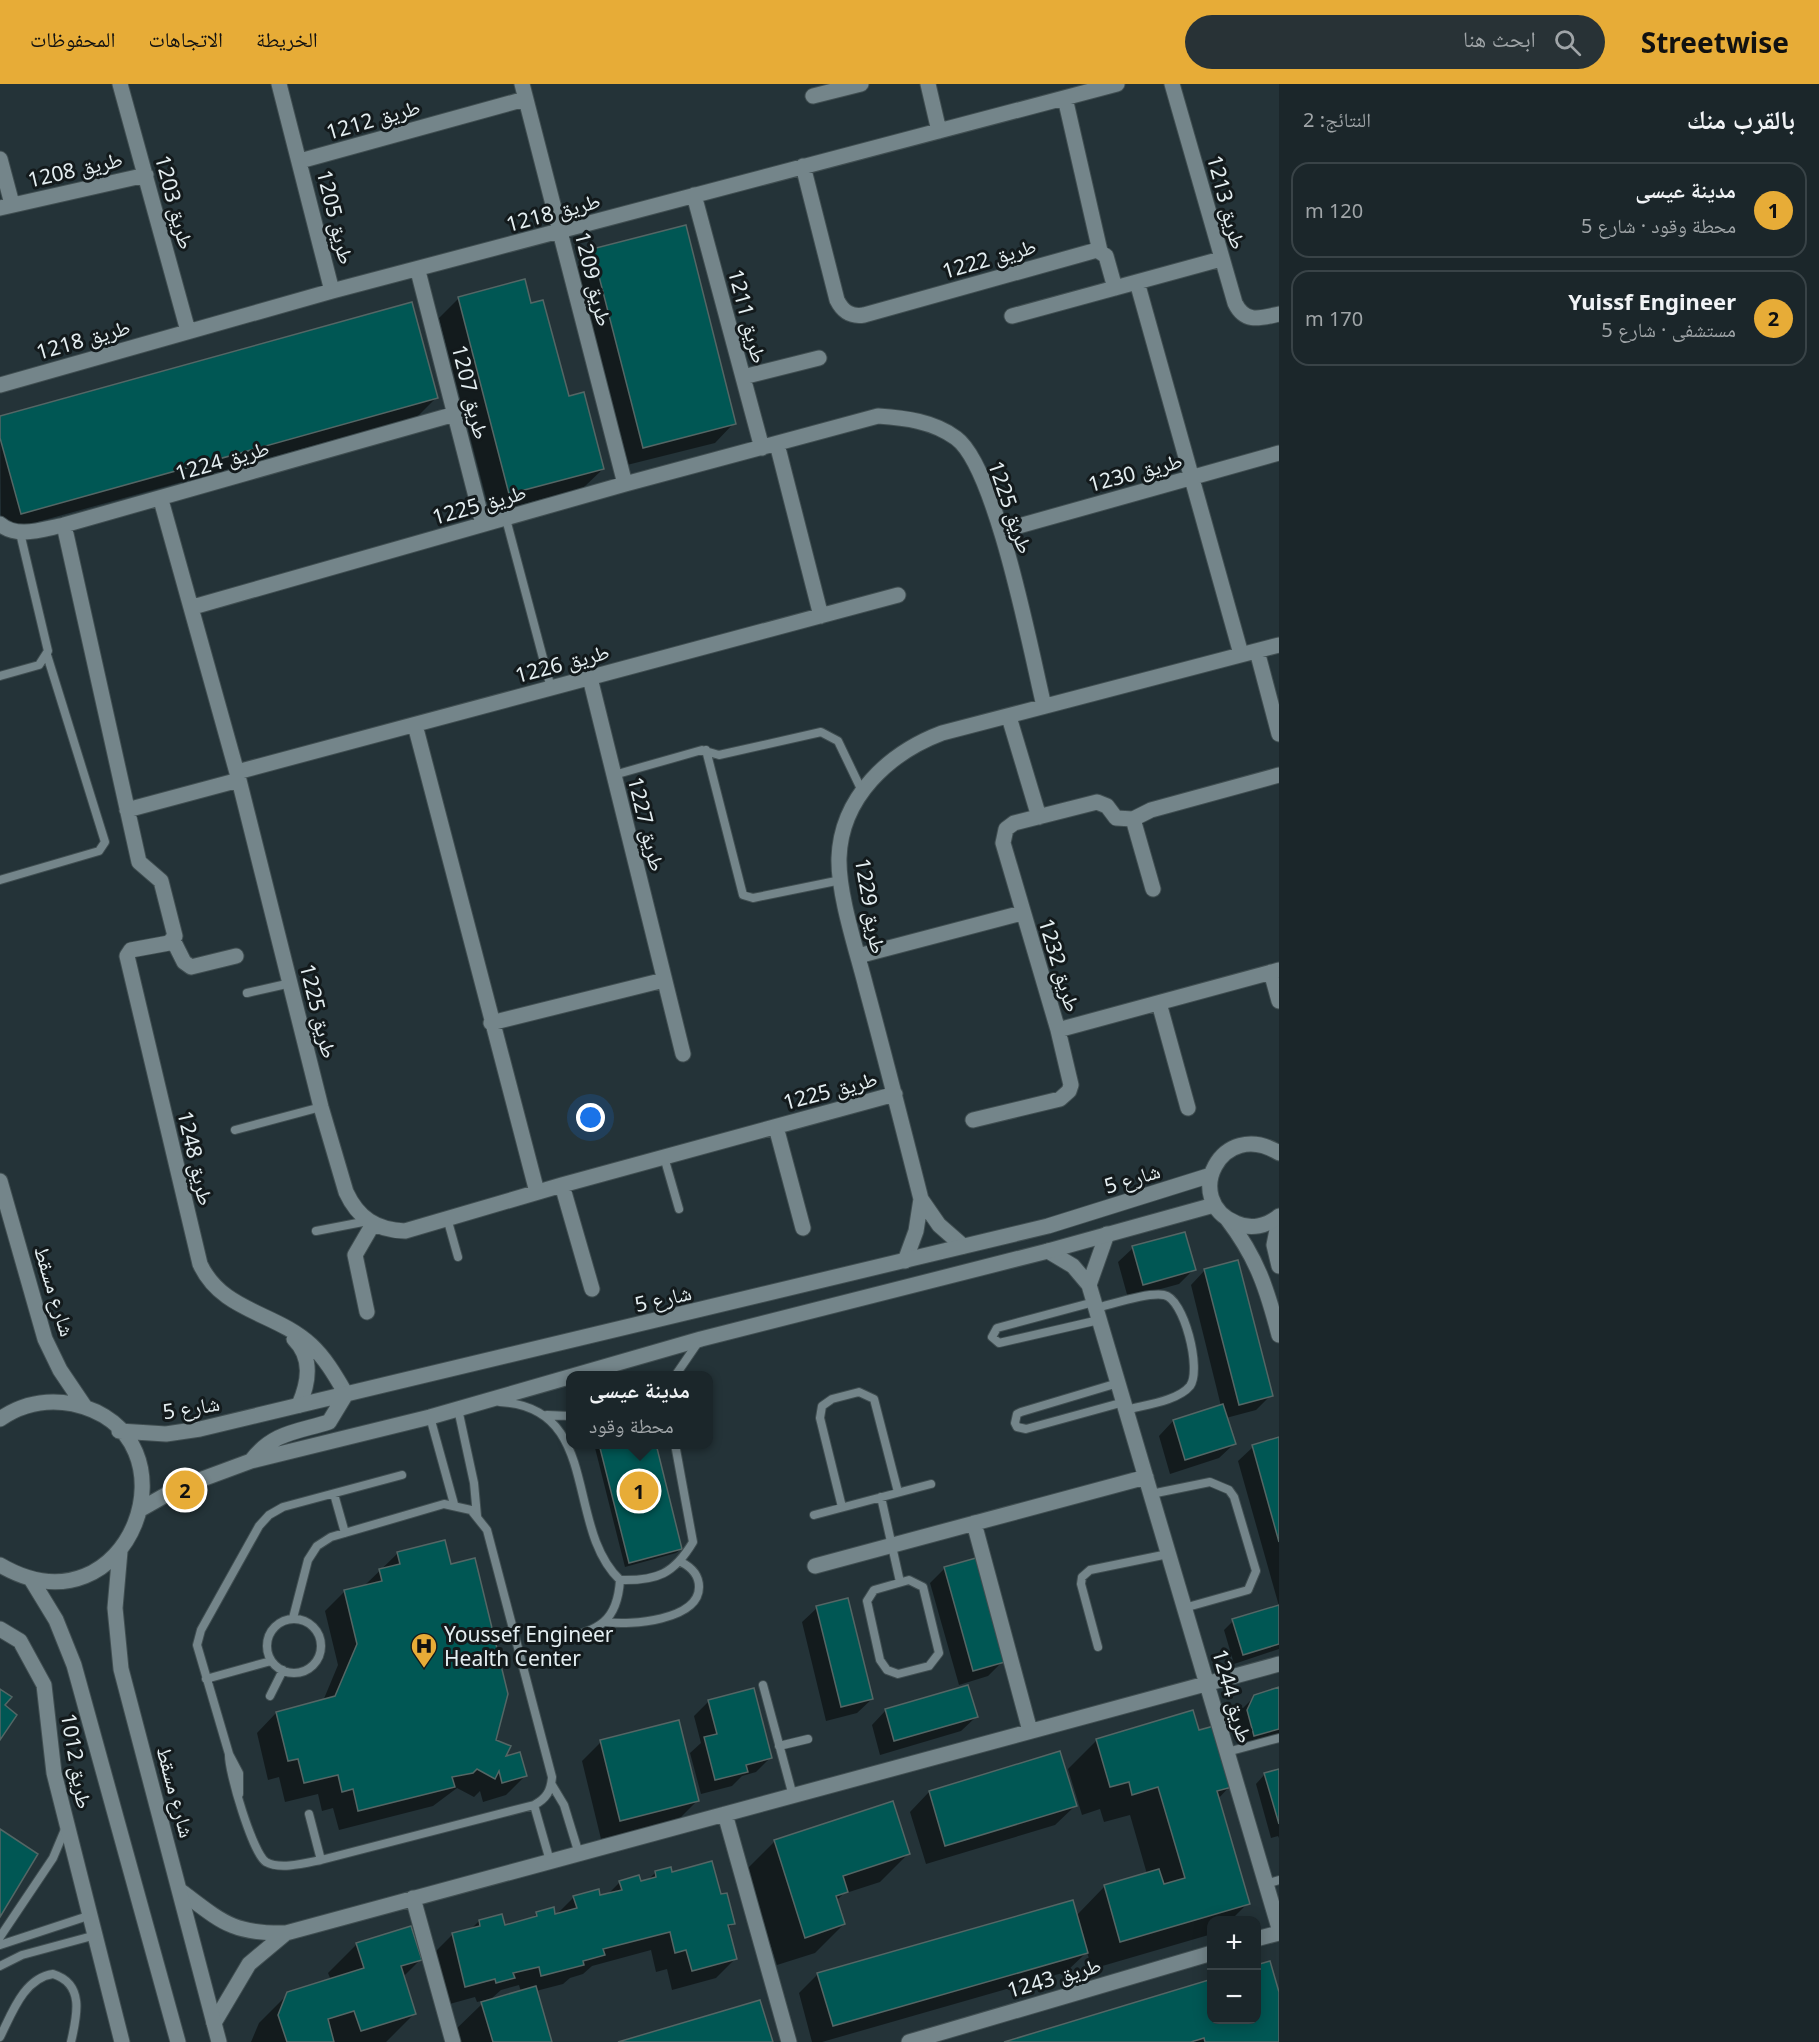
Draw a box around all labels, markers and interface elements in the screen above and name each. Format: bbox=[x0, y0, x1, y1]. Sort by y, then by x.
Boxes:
search box bbox=[1185, 15, 1605, 69]
text: ابحث هنا bbox=[1463, 23, 1536, 53]
text: Streetwise bbox=[1641, 23, 1789, 61]
text: المحفوظات bbox=[30, 25, 115, 53]
text: الاتجاهات bbox=[148, 25, 223, 53]
text: الخريطة bbox=[256, 25, 318, 53]
icon: search bbox=[1551, 26, 1584, 59]
street label: طريق 1212 bbox=[323, 92, 423, 146]
text: بالقرب منك bbox=[1687, 101, 1795, 137]
text: النتائج: 2 bbox=[1303, 106, 1371, 133]
street label: طريق 1208 bbox=[25, 144, 125, 194]
street label: طريق 1203 bbox=[149, 152, 201, 252]
street label: طريق 1213 bbox=[1201, 152, 1253, 252]
street label: طريق 1205 bbox=[311, 167, 361, 267]
text: مدينة عيسى bbox=[1635, 174, 1736, 204]
street label: طريق 1218 bbox=[503, 186, 603, 238]
text: 120 m bbox=[1305, 197, 1363, 224]
text: 1 bbox=[1768, 197, 1779, 224]
text: محطة وقود · شارع 5 bbox=[1581, 212, 1736, 239]
street label: طريق 1209 bbox=[569, 229, 619, 329]
street label: طريق 1222 bbox=[939, 231, 1039, 285]
street label: طريق 1211 bbox=[722, 266, 774, 366]
text: Yuissf Engineer bbox=[1568, 286, 1736, 316]
text: 170 m bbox=[1305, 305, 1363, 332]
text: 2 bbox=[1768, 305, 1779, 332]
street label: طريق 1218 bbox=[33, 312, 133, 366]
text: مستشفى · شارع 5 bbox=[1601, 316, 1736, 343]
street label: طريق 1207 bbox=[446, 342, 496, 442]
street label: طريق 1224 bbox=[172, 433, 272, 487]
street label: طريق 1230 bbox=[1085, 446, 1185, 498]
street label: طريق 1225 bbox=[982, 457, 1040, 557]
street label: طريق 1225 bbox=[429, 477, 529, 531]
street label: طريق 1226 bbox=[512, 637, 612, 689]
street label: طريق 1227 bbox=[622, 774, 672, 874]
street label: طريق 1229 bbox=[849, 856, 893, 956]
street label: طريق 1232 bbox=[1032, 915, 1088, 1015]
street label: طريق 1225 bbox=[294, 961, 344, 1061]
street label: طريق 1225 bbox=[780, 1064, 880, 1116]
your location bbox=[576, 1103, 605, 1132]
street label: طريق 1248 bbox=[171, 1108, 221, 1208]
street label: شارع 5 bbox=[1100, 1156, 1164, 1200]
street label: شارع مسقط bbox=[28, 1242, 82, 1340]
street label: شارع 5 bbox=[632, 1278, 694, 1318]
popup bbox=[566, 1371, 713, 1449]
text: مدينة عيسى bbox=[589, 1374, 690, 1404]
street label: شارع 5 bbox=[160, 1389, 222, 1425]
text: محطة وقود bbox=[589, 1412, 674, 1439]
pin: 2 bbox=[166, 1468, 204, 1512]
pin: 1 bbox=[620, 1468, 658, 1514]
place label: Youssef Engineer Health Center bbox=[444, 1620, 614, 1672]
hospital icon: Youssef Engineer Health Center bbox=[409, 1631, 439, 1669]
street label: طريق 1244 bbox=[1206, 1646, 1260, 1746]
street label: طريق 1012 bbox=[55, 1711, 99, 1811]
street label: شارع مسقط bbox=[150, 1743, 202, 1841]
map controls bbox=[1207, 1916, 1261, 2024]
button: + bbox=[1207, 1916, 1261, 1970]
street label: طريق 1243 bbox=[1004, 1950, 1104, 2004]
button: − bbox=[1207, 1970, 1261, 2024]

